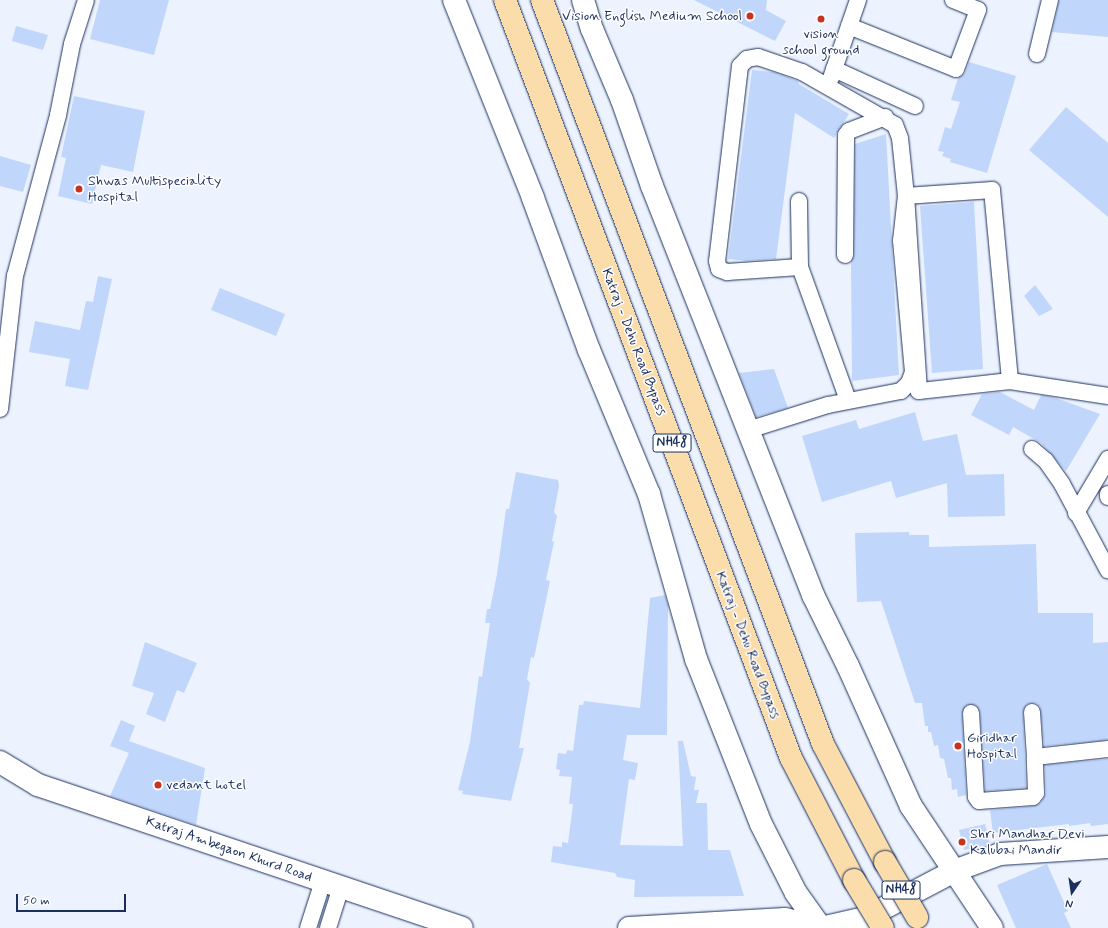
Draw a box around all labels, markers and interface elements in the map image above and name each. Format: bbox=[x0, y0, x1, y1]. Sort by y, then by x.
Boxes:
place label: Vision English Medium School bbox=[562, 8, 742, 24]
marker: Vision English Medium School bbox=[745, 11, 755, 21]
marker: vision school ground bbox=[816, 14, 826, 24]
place label: vision school ground bbox=[783, 26, 859, 58]
place label: Shwas Multispeciality Hospital bbox=[88, 173, 222, 206]
marker: Shwas Multispeciality Hospital bbox=[73, 183, 85, 195]
street label: Katraj - Dehu Road Bypass bbox=[598, 265, 670, 419]
road number: NH48 bbox=[652, 432, 692, 454]
street label: Katraj - Dehu Road Bypass bbox=[712, 568, 784, 722]
place label: Giridhar Hospital bbox=[967, 730, 1017, 762]
marker: Giridhar Hospital bbox=[952, 740, 964, 752]
place label: vedant hotel bbox=[166, 777, 246, 793]
marker: vedant hotel bbox=[153, 780, 163, 790]
street label: Katraj Ambegaon Khurd Road bbox=[143, 812, 315, 886]
place label: Shri Mandhar Devi Kalubai Mandir bbox=[970, 826, 1082, 858]
marker: Shri Mandhar Devi Kalubai Mandir bbox=[957, 837, 967, 847]
north arrow bbox=[1052, 872, 1092, 912]
road number: NH48 bbox=[881, 879, 921, 901]
scale bar bbox=[18, 886, 128, 912]
text: 50 m bbox=[23, 893, 50, 909]
text: N bbox=[1064, 896, 1074, 911]

